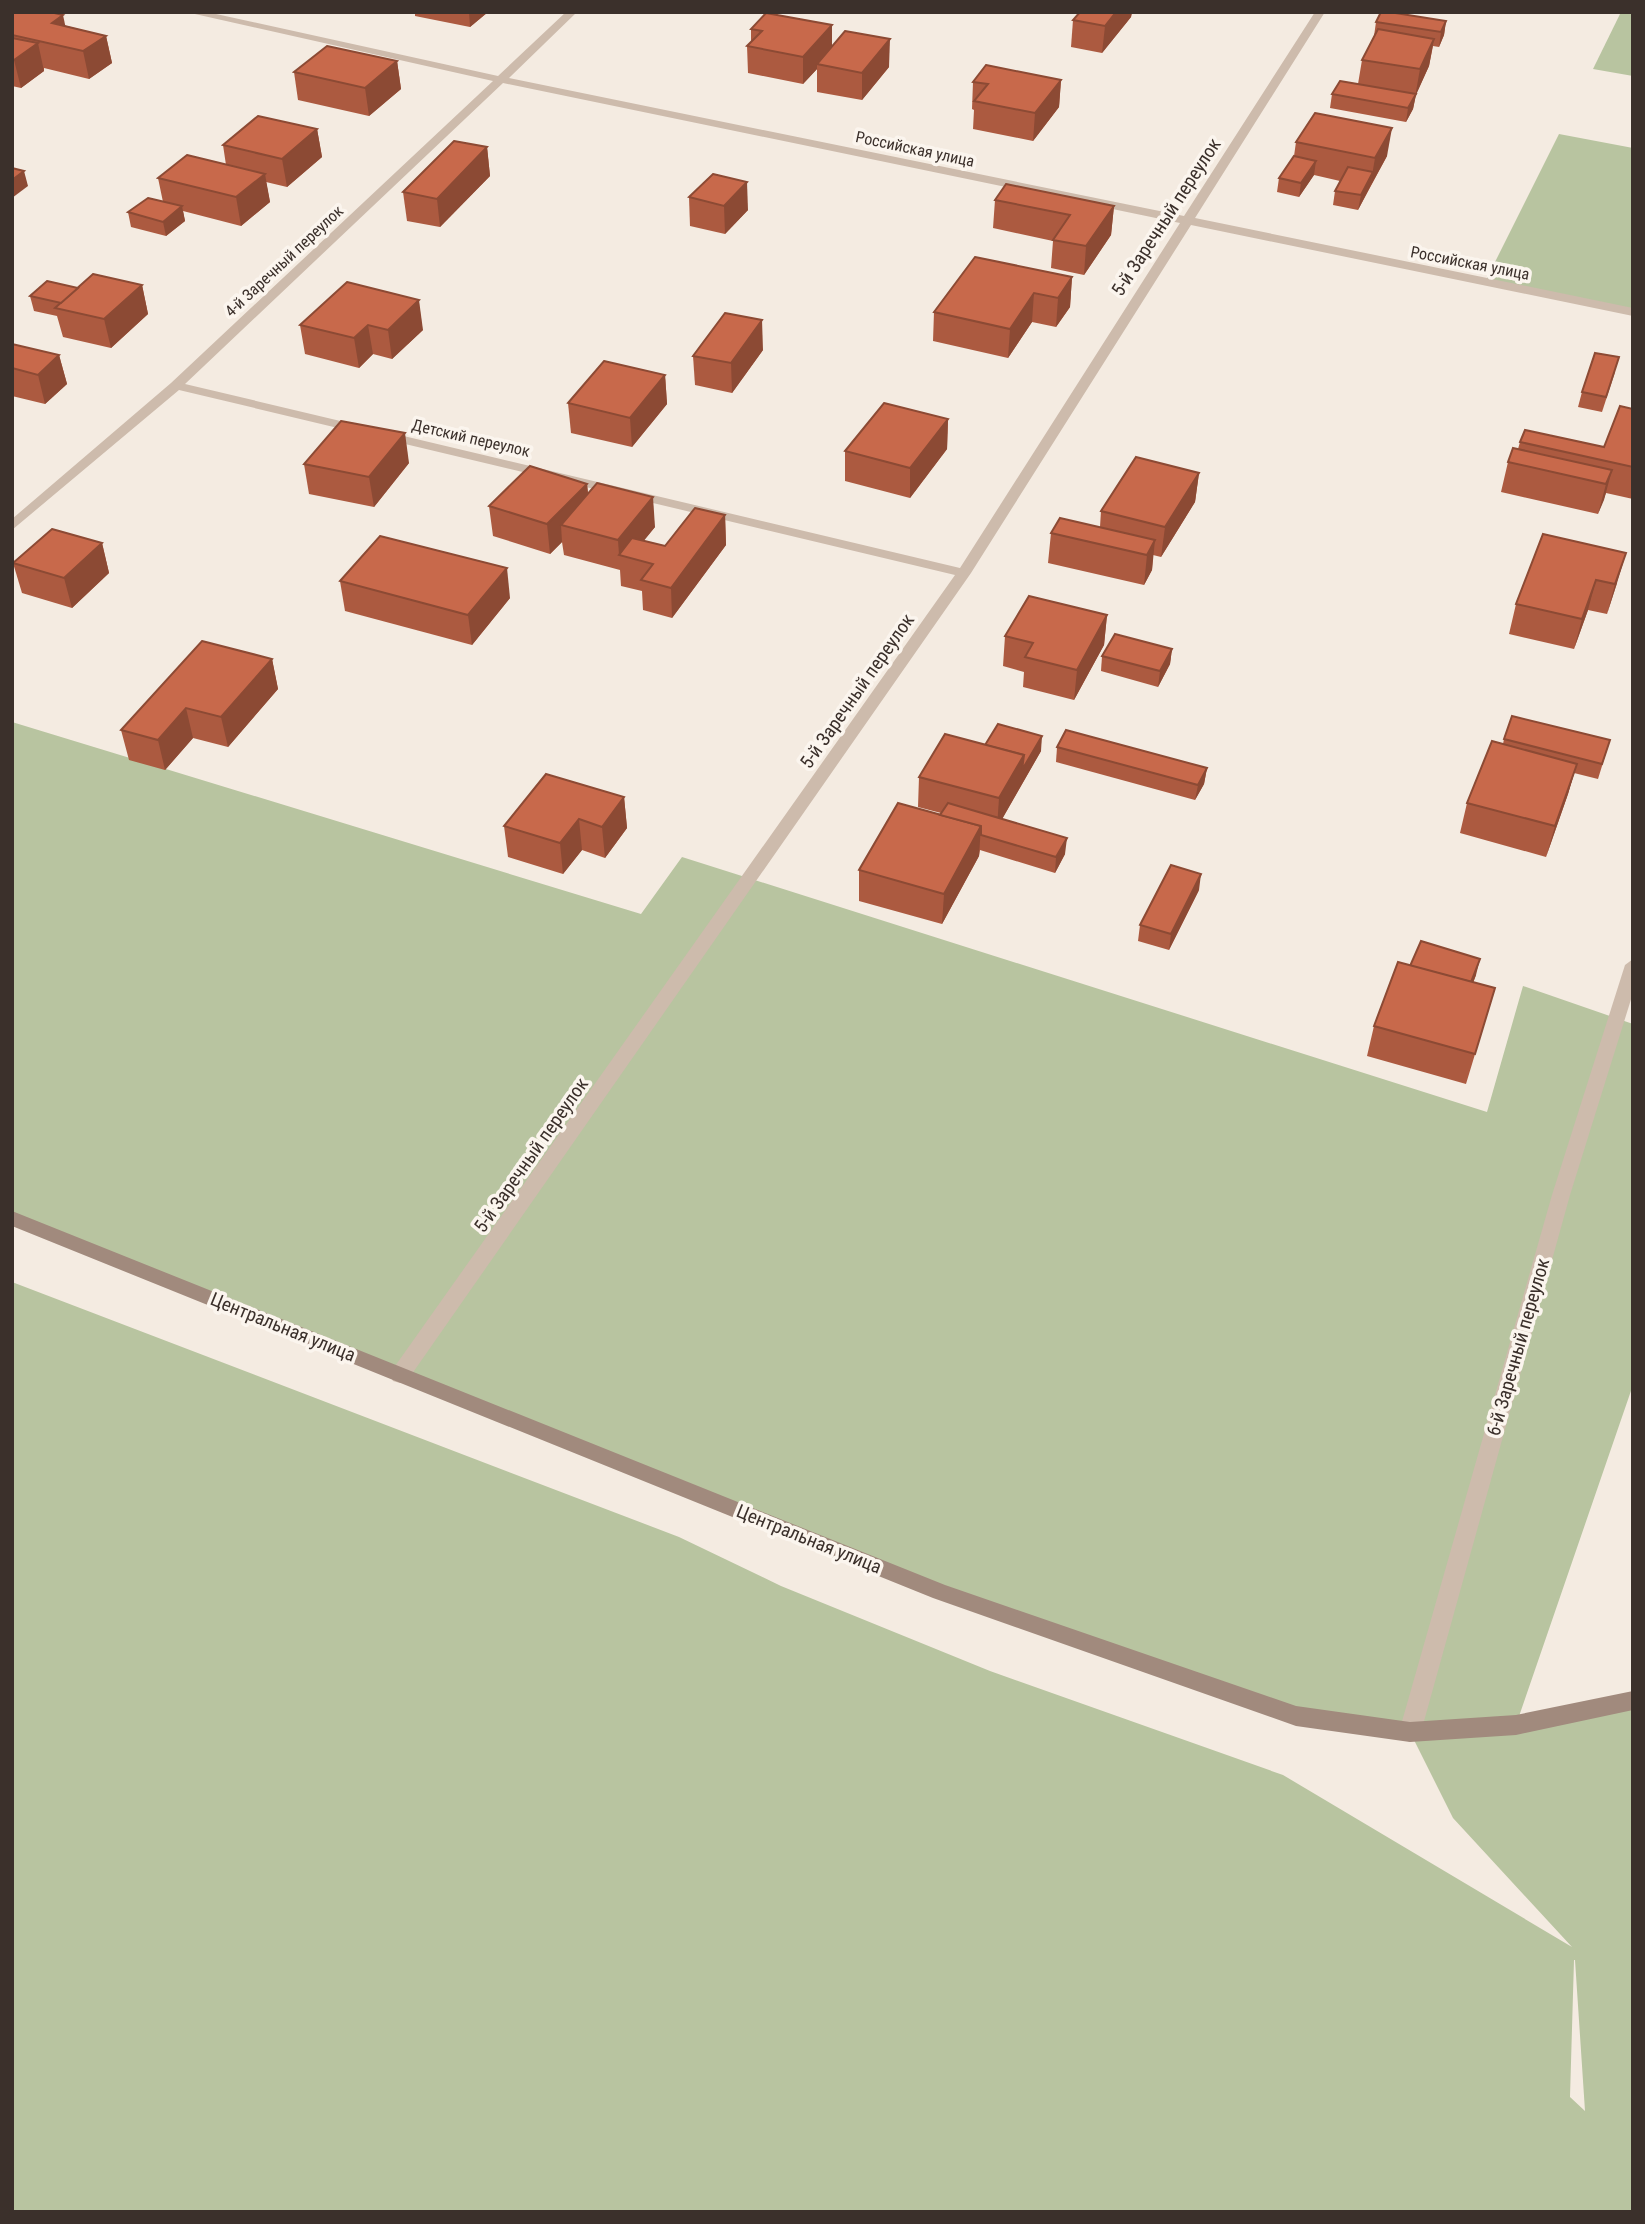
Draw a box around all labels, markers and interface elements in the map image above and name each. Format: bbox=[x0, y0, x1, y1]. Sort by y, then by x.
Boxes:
street label: Российская улица bbox=[854, 127, 976, 171]
street label: 5-й Заречный переулок bbox=[1106, 134, 1226, 300]
street label: 4-й Заречный переулок bbox=[221, 201, 347, 321]
street label: Российская улица bbox=[1409, 242, 1531, 284]
street label: Детский переулок bbox=[410, 415, 532, 461]
street label: 5-й Заречный переулок bbox=[795, 609, 919, 773]
street label: 5-й Заречный переулок bbox=[469, 1073, 593, 1237]
street label: 6-й Заречный переулок bbox=[1482, 1256, 1554, 1438]
street label: Центральная улица bbox=[207, 1287, 359, 1367]
street label: Центральная улица bbox=[733, 1499, 885, 1579]

